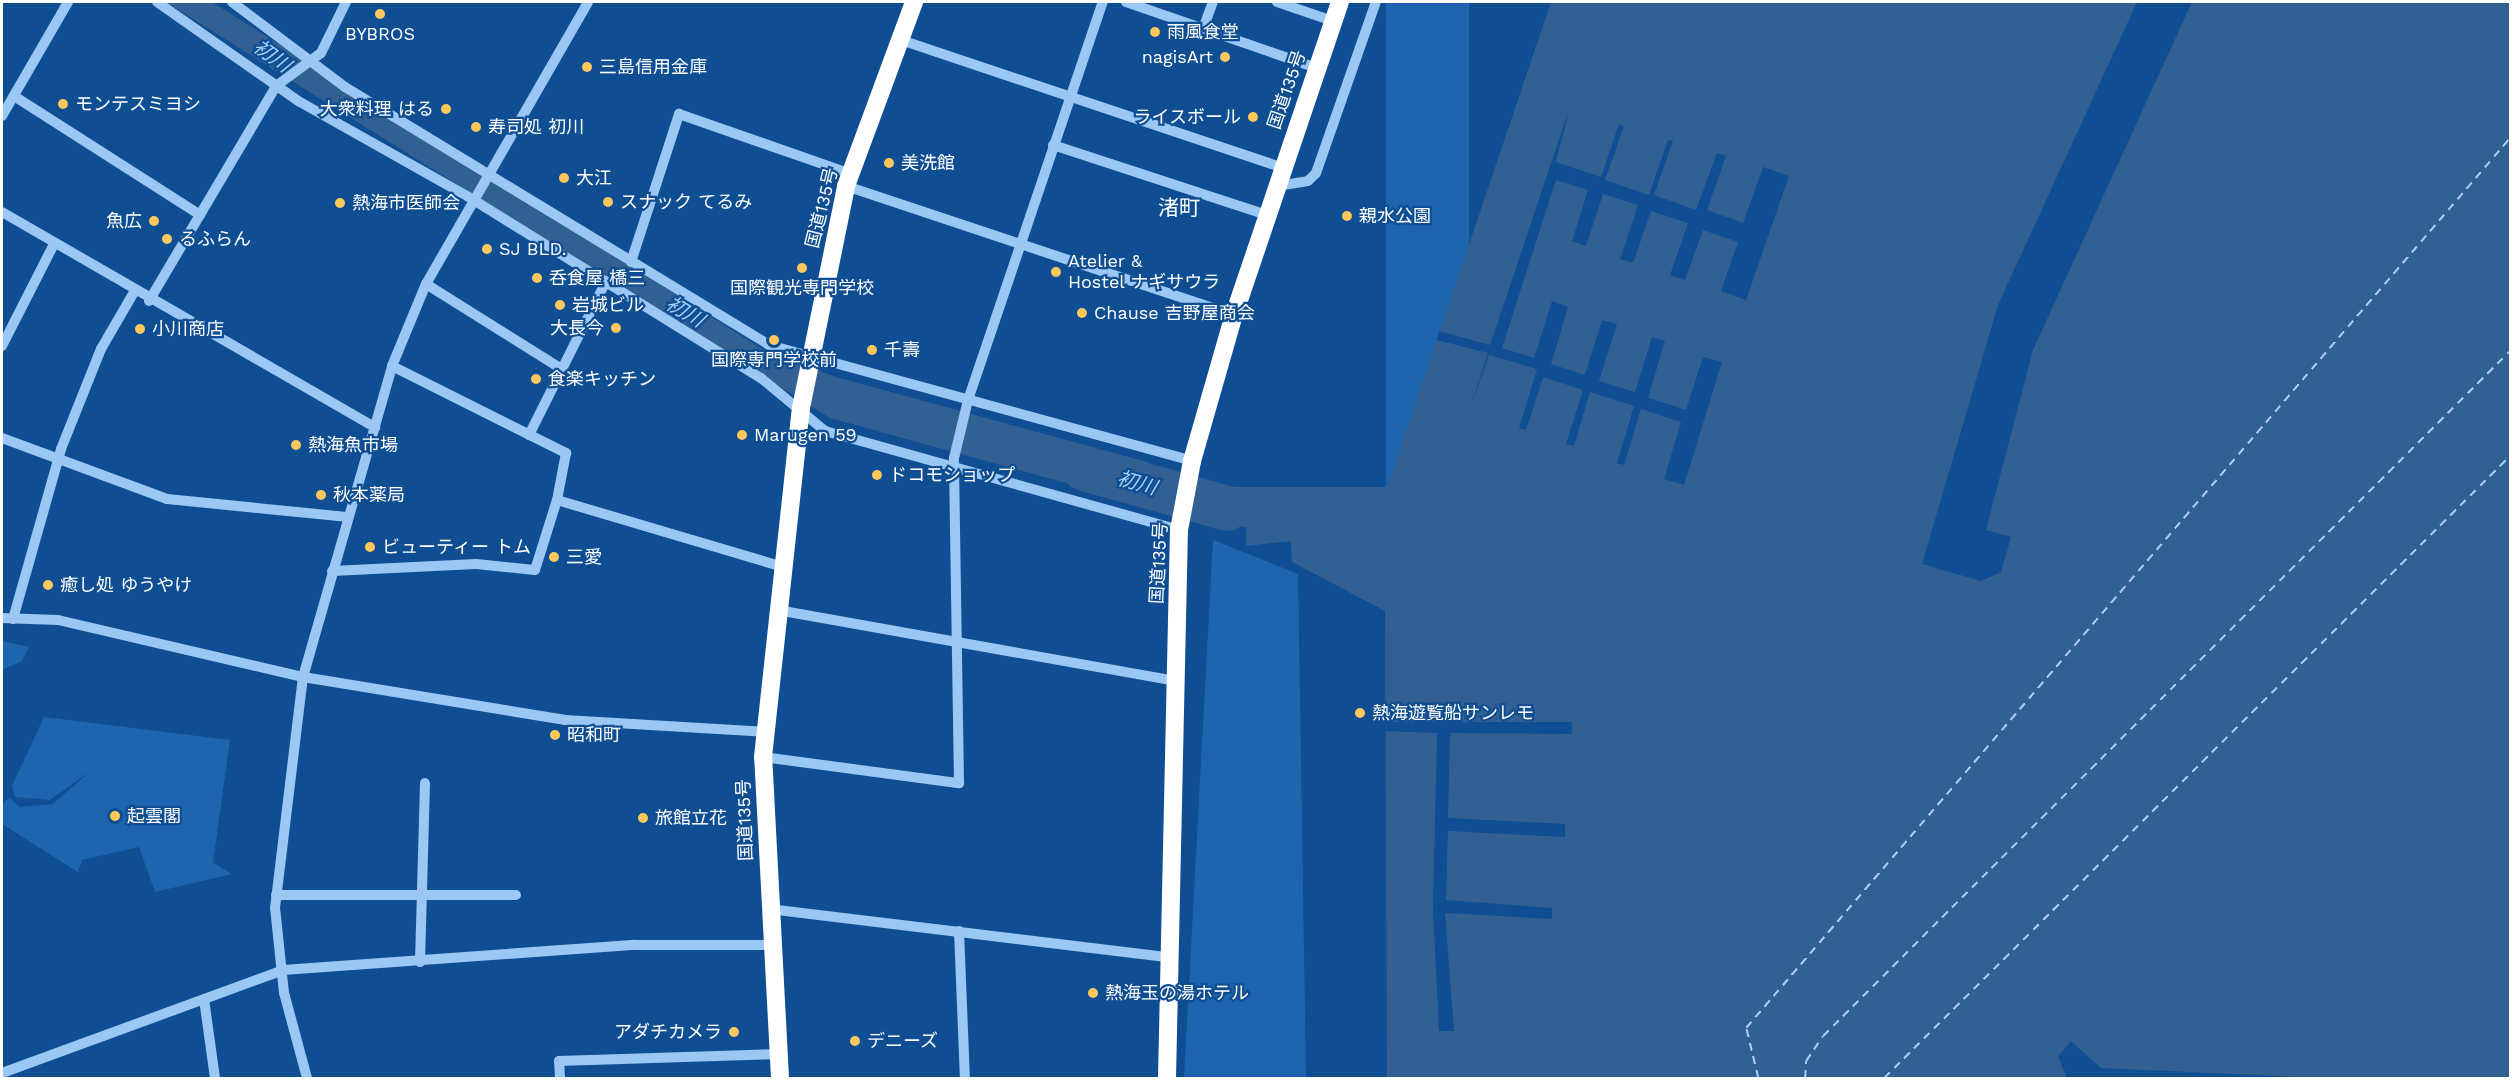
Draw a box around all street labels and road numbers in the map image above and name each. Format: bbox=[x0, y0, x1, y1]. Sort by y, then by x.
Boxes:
street label: 国道135号 bbox=[1263, 48, 1311, 132]
street label: 国道135号 bbox=[802, 166, 842, 250]
street label: 国道135号 bbox=[1146, 521, 1172, 605]
street label: 国道135号 bbox=[733, 779, 757, 861]

